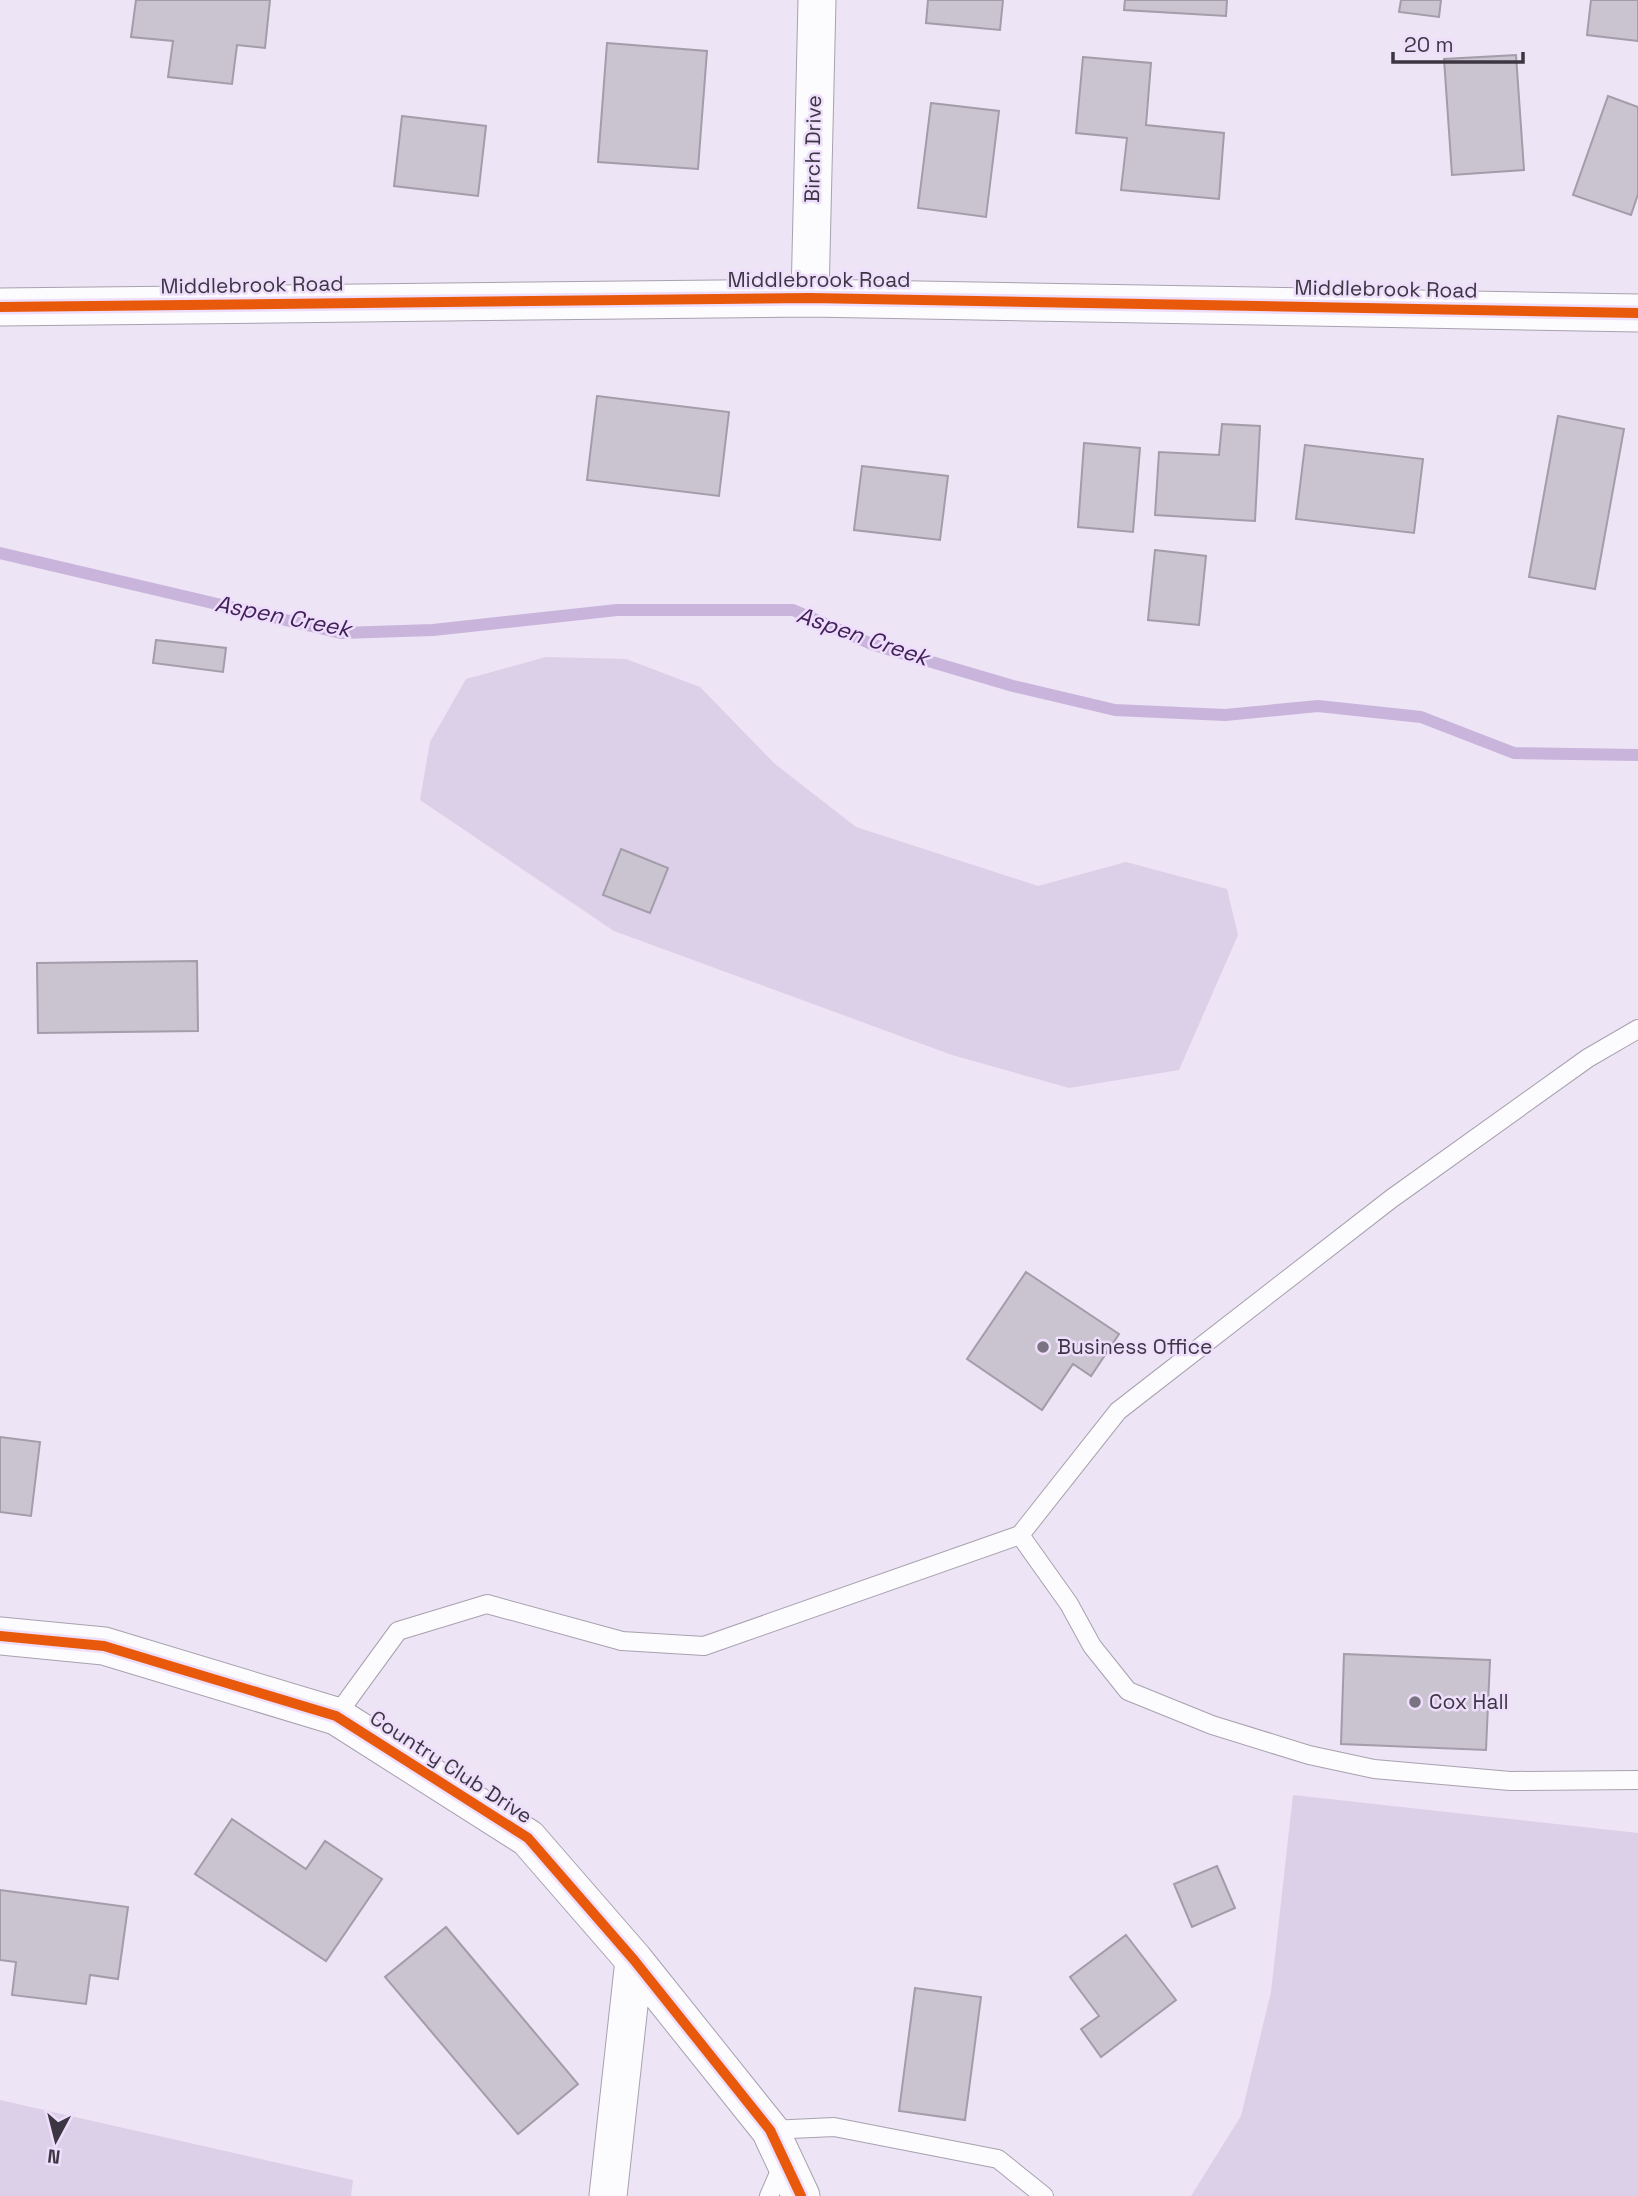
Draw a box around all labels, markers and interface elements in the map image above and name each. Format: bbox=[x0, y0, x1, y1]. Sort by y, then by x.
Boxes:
scale bar bbox=[1393, 21, 1522, 65]
text: 20 m bbox=[1404, 31, 1454, 58]
street label: Birch Drive bbox=[798, 95, 827, 203]
street label: Middlebrook Road bbox=[727, 266, 911, 293]
street label: Middlebrook Road bbox=[160, 269, 344, 300]
street label: Middlebrook Road bbox=[1294, 273, 1478, 304]
water label: Aspen Creek bbox=[213, 588, 356, 644]
water label: Aspen Creek bbox=[793, 599, 935, 673]
place label: Business Office bbox=[1057, 1333, 1212, 1360]
marker: Business Office bbox=[1035, 1339, 1051, 1355]
place label: Cox Hall bbox=[1429, 1688, 1509, 1715]
marker: Cox Hall bbox=[1407, 1694, 1423, 1710]
street label: Country Club Drive bbox=[365, 1704, 538, 1829]
north arrow bbox=[21, 2105, 91, 2175]
text: N bbox=[46, 2143, 62, 2170]

